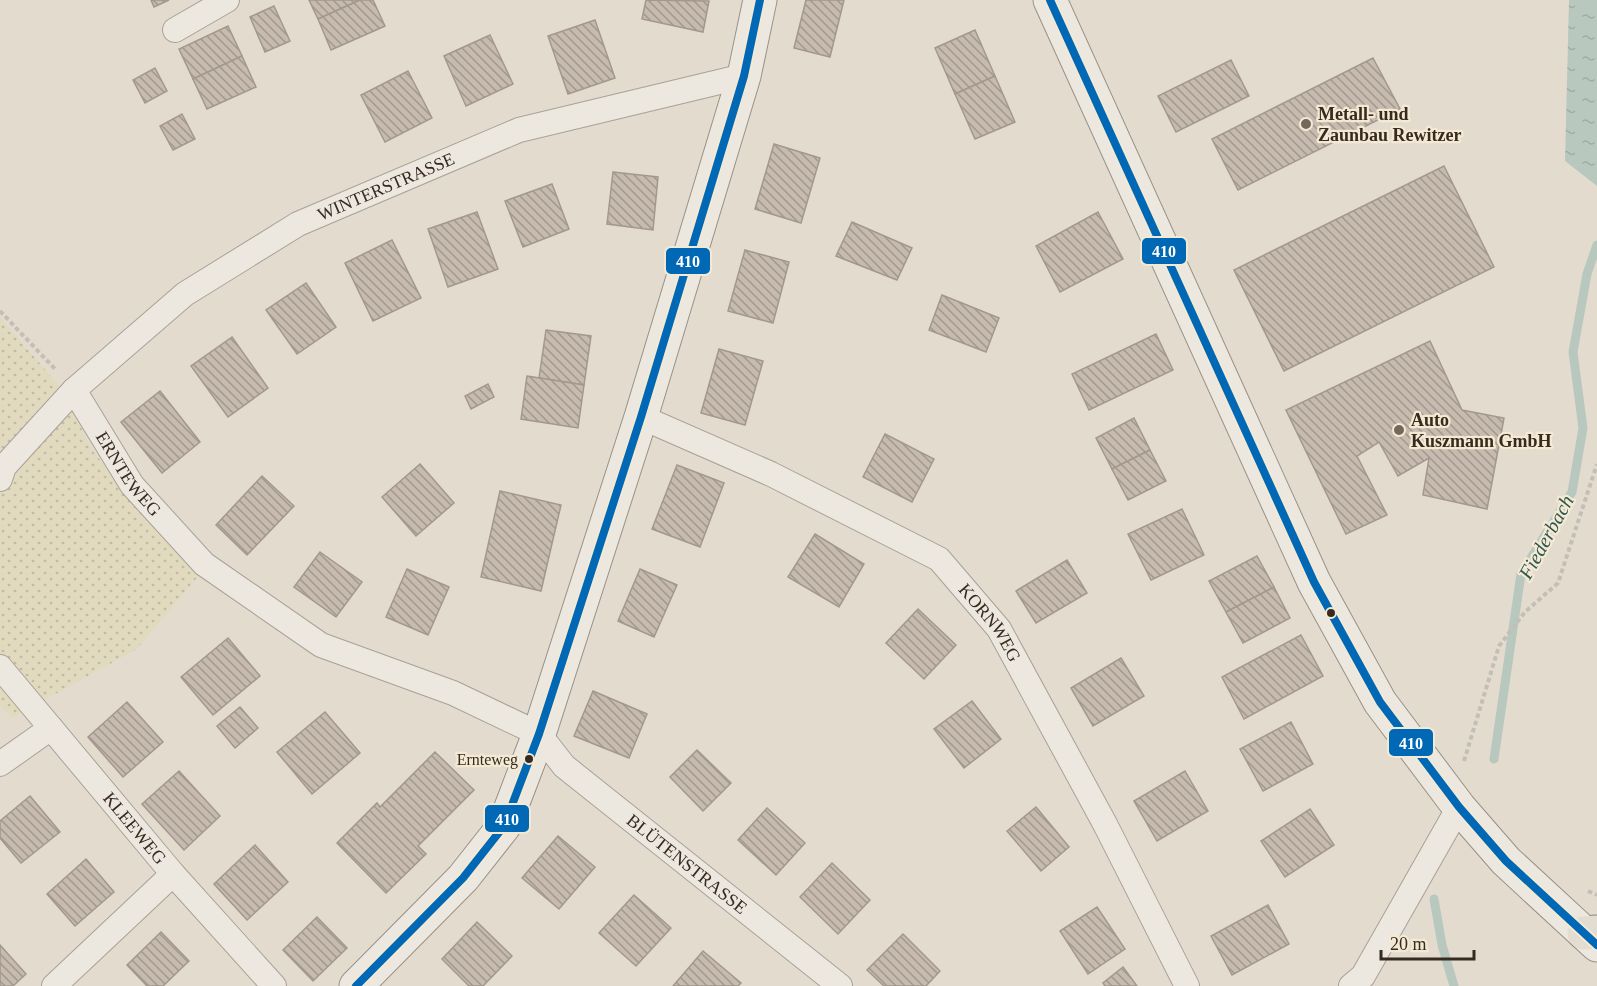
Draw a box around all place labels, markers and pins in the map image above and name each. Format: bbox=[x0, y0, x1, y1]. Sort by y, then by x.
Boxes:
place label: Metall- und Zaunbau Rewitzer bbox=[1318, 104, 1462, 145]
marker: Metall- und Zaunbau Rewitzer bbox=[1299, 117, 1313, 131]
place label: Auto Kuszmann GmbH bbox=[1411, 410, 1552, 451]
marker: Auto Kuszmann GmbH bbox=[1392, 423, 1406, 437]
unlabelled marker bbox=[1325, 607, 1337, 619]
place label: Ernteweg bbox=[457, 751, 518, 769]
marker: Ernteweg bbox=[523, 753, 535, 765]

